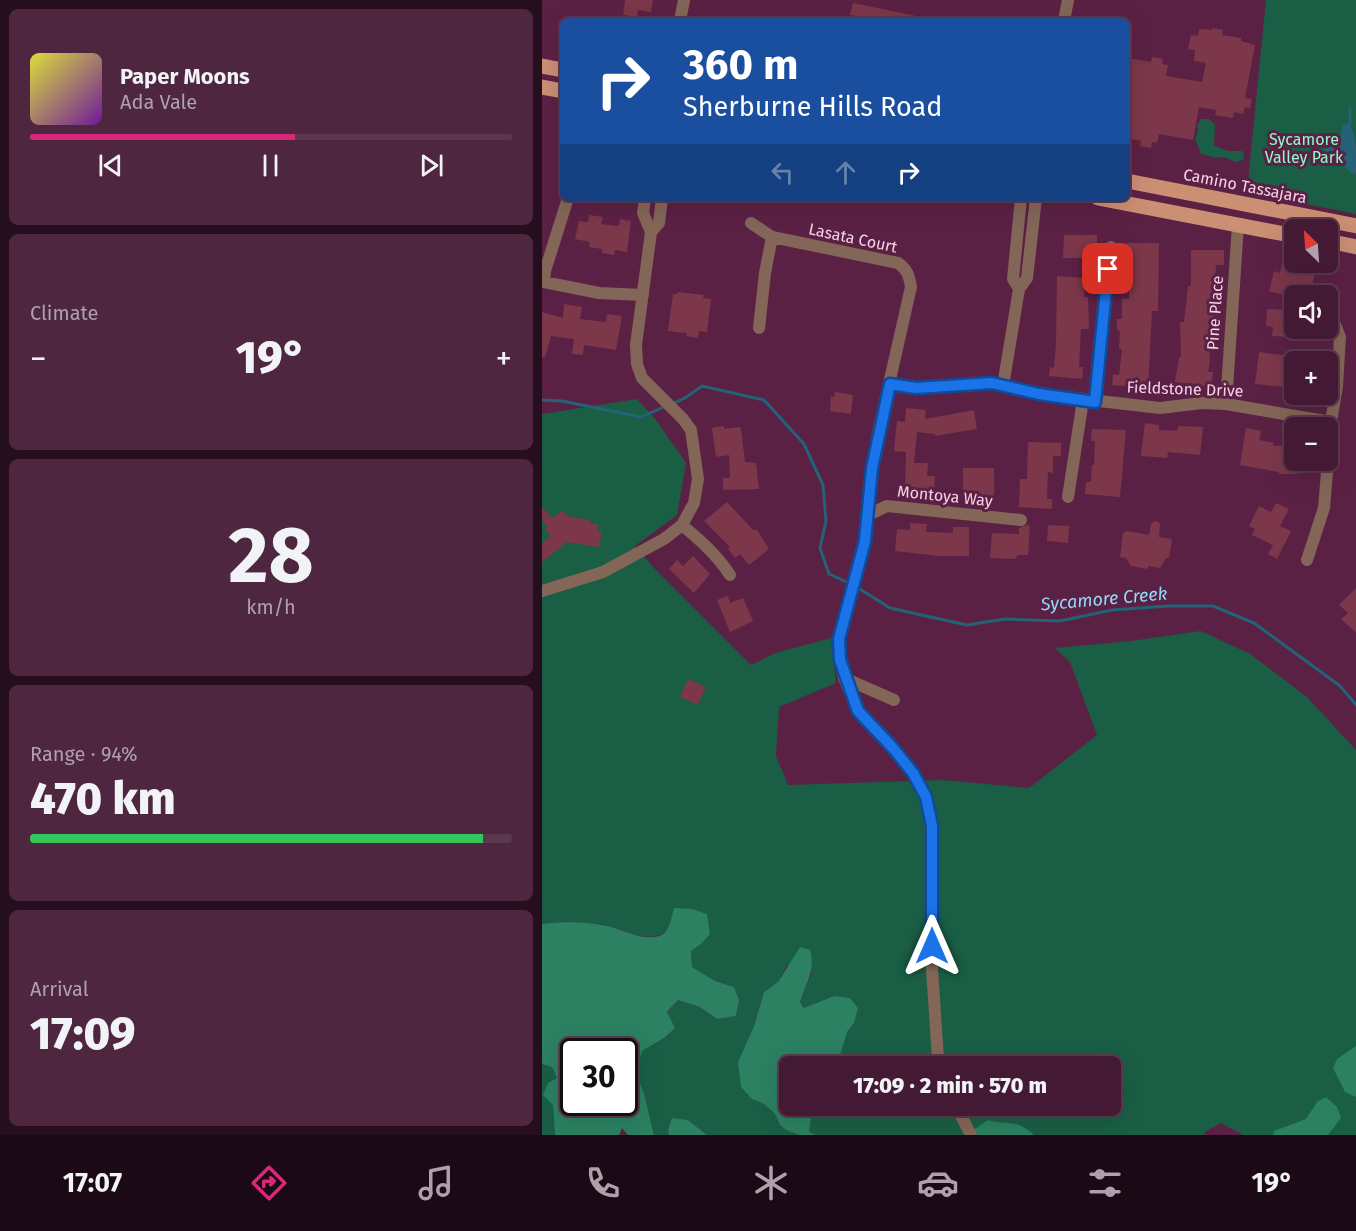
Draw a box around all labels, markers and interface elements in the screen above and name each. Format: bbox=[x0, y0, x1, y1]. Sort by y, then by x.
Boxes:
text: 360 m bbox=[683, 40, 799, 90]
icon: right bbox=[584, 42, 662, 120]
text: Paper Moons bbox=[120, 63, 250, 90]
text: Ada Vale bbox=[120, 90, 197, 114]
text: Sherburne Hills Road bbox=[683, 91, 942, 123]
park label: Sycamore Valley Park bbox=[1265, 130, 1344, 167]
icon: previous bbox=[94, 149, 127, 182]
icon: pause bbox=[254, 149, 287, 182]
icon: next bbox=[415, 149, 448, 182]
icon: left bbox=[766, 156, 799, 189]
icon: ahead bbox=[829, 156, 862, 189]
icon: right bbox=[892, 156, 925, 189]
street label: Camino Tassajara bbox=[1182, 165, 1308, 207]
street label: Lasata Court bbox=[807, 219, 899, 257]
north arrow bbox=[1284, 219, 1338, 273]
map controls bbox=[1284, 219, 1338, 471]
pin bbox=[1082, 243, 1133, 294]
icon: arrive bbox=[1091, 252, 1124, 285]
street label: Pine Place bbox=[1203, 275, 1227, 351]
button: sound bbox=[1284, 285, 1338, 339]
text: Climate bbox=[30, 301, 98, 325]
text: 19° bbox=[236, 331, 306, 385]
text: − bbox=[30, 339, 47, 379]
text: + bbox=[496, 339, 512, 379]
button: + bbox=[1284, 351, 1338, 405]
street label: Fieldstone Drive bbox=[1126, 377, 1244, 401]
button: − bbox=[1284, 417, 1338, 471]
street label: Montoya Way bbox=[896, 482, 994, 510]
text: 28 bbox=[228, 509, 314, 603]
water label: Sycamore Creek bbox=[1039, 582, 1168, 616]
text: km/h bbox=[246, 595, 296, 619]
text: Range · 94% bbox=[30, 742, 138, 766]
text: 470 km bbox=[30, 772, 176, 826]
position arrow bbox=[900, 914, 964, 978]
text: Arrival bbox=[30, 977, 89, 1001]
text: 17:09 bbox=[30, 1007, 135, 1061]
speed limit sign: 30 bbox=[560, 1038, 638, 1116]
text: 17:09 · 2 min · 570 m bbox=[853, 1072, 1047, 1099]
icon: directions bbox=[248, 1162, 290, 1204]
icon: music bbox=[415, 1162, 457, 1204]
icon: phone bbox=[582, 1162, 624, 1204]
icon: climate bbox=[750, 1162, 792, 1204]
icon: car bbox=[917, 1162, 959, 1204]
icon: filters bbox=[1084, 1162, 1126, 1204]
text: 17:07 bbox=[63, 1167, 122, 1199]
text: 19° bbox=[1252, 1167, 1293, 1199]

